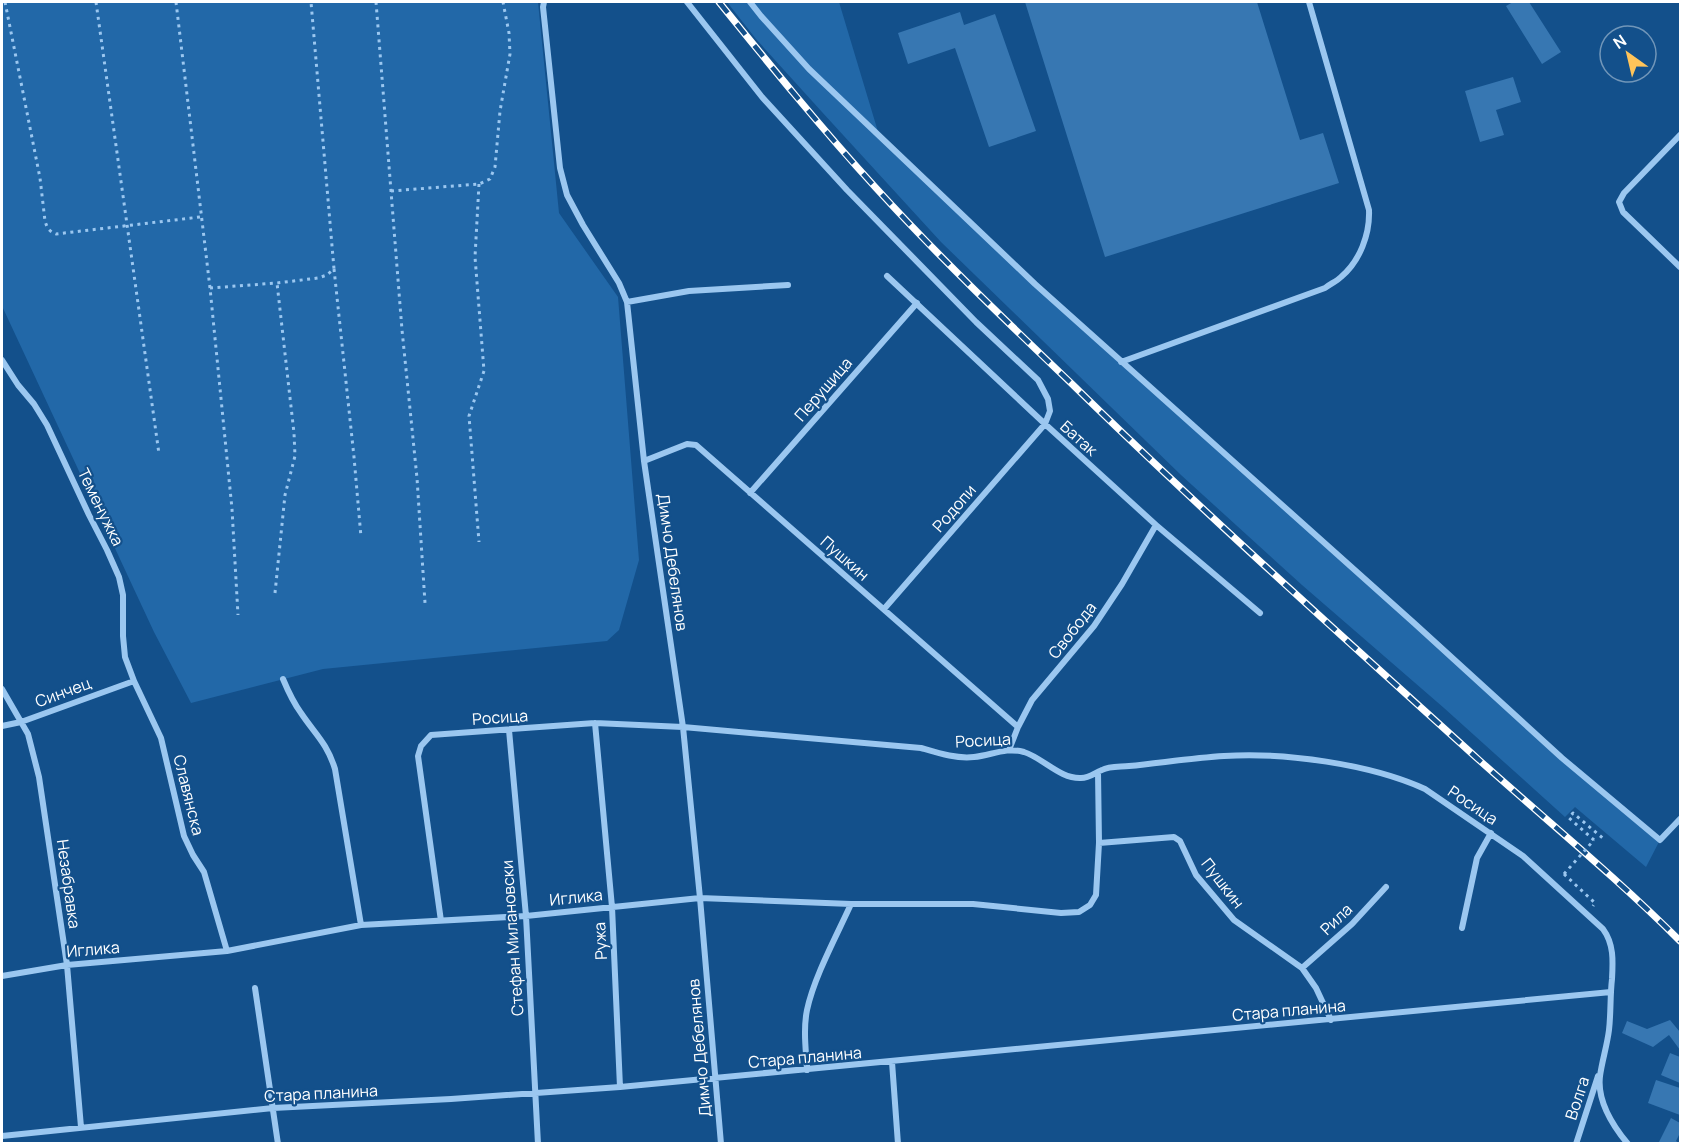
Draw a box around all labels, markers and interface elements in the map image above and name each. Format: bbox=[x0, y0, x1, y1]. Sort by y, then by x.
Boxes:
north arrow bbox=[1598, 24, 1658, 84]
text: N bbox=[1609, 29, 1631, 54]
street label: Перущица bbox=[789, 352, 857, 426]
street label: Батак bbox=[1056, 415, 1103, 461]
street label: Теменужка bbox=[73, 464, 129, 550]
street label: Родопи bbox=[927, 480, 981, 536]
street label: Димчо Дебелянов bbox=[652, 492, 694, 633]
street label: Пушкин bbox=[816, 531, 874, 585]
street label: Свобода bbox=[1043, 597, 1101, 663]
street label: Синчец bbox=[32, 672, 94, 712]
street label: Росица bbox=[471, 704, 529, 730]
street label: Росица bbox=[955, 728, 1011, 752]
street label: Славянска bbox=[168, 753, 210, 837]
street label: Росица bbox=[1444, 780, 1502, 830]
street label: Незабравка bbox=[52, 838, 86, 930]
street label: Пушкин bbox=[1196, 853, 1250, 913]
street label: Стефан Милановски bbox=[496, 859, 528, 1017]
street label: Иглика bbox=[548, 883, 604, 911]
street label: Рила bbox=[1315, 898, 1357, 940]
street label: Ружа bbox=[588, 922, 612, 960]
street label: Иглика bbox=[65, 936, 121, 962]
street label: Димчо Дебелянов bbox=[682, 978, 716, 1118]
street label: Стара планина bbox=[1231, 994, 1347, 1026]
street label: Стара планина bbox=[747, 1041, 863, 1073]
street label: Волга bbox=[1560, 1073, 1594, 1123]
street label: Стара планина bbox=[264, 1079, 378, 1107]

